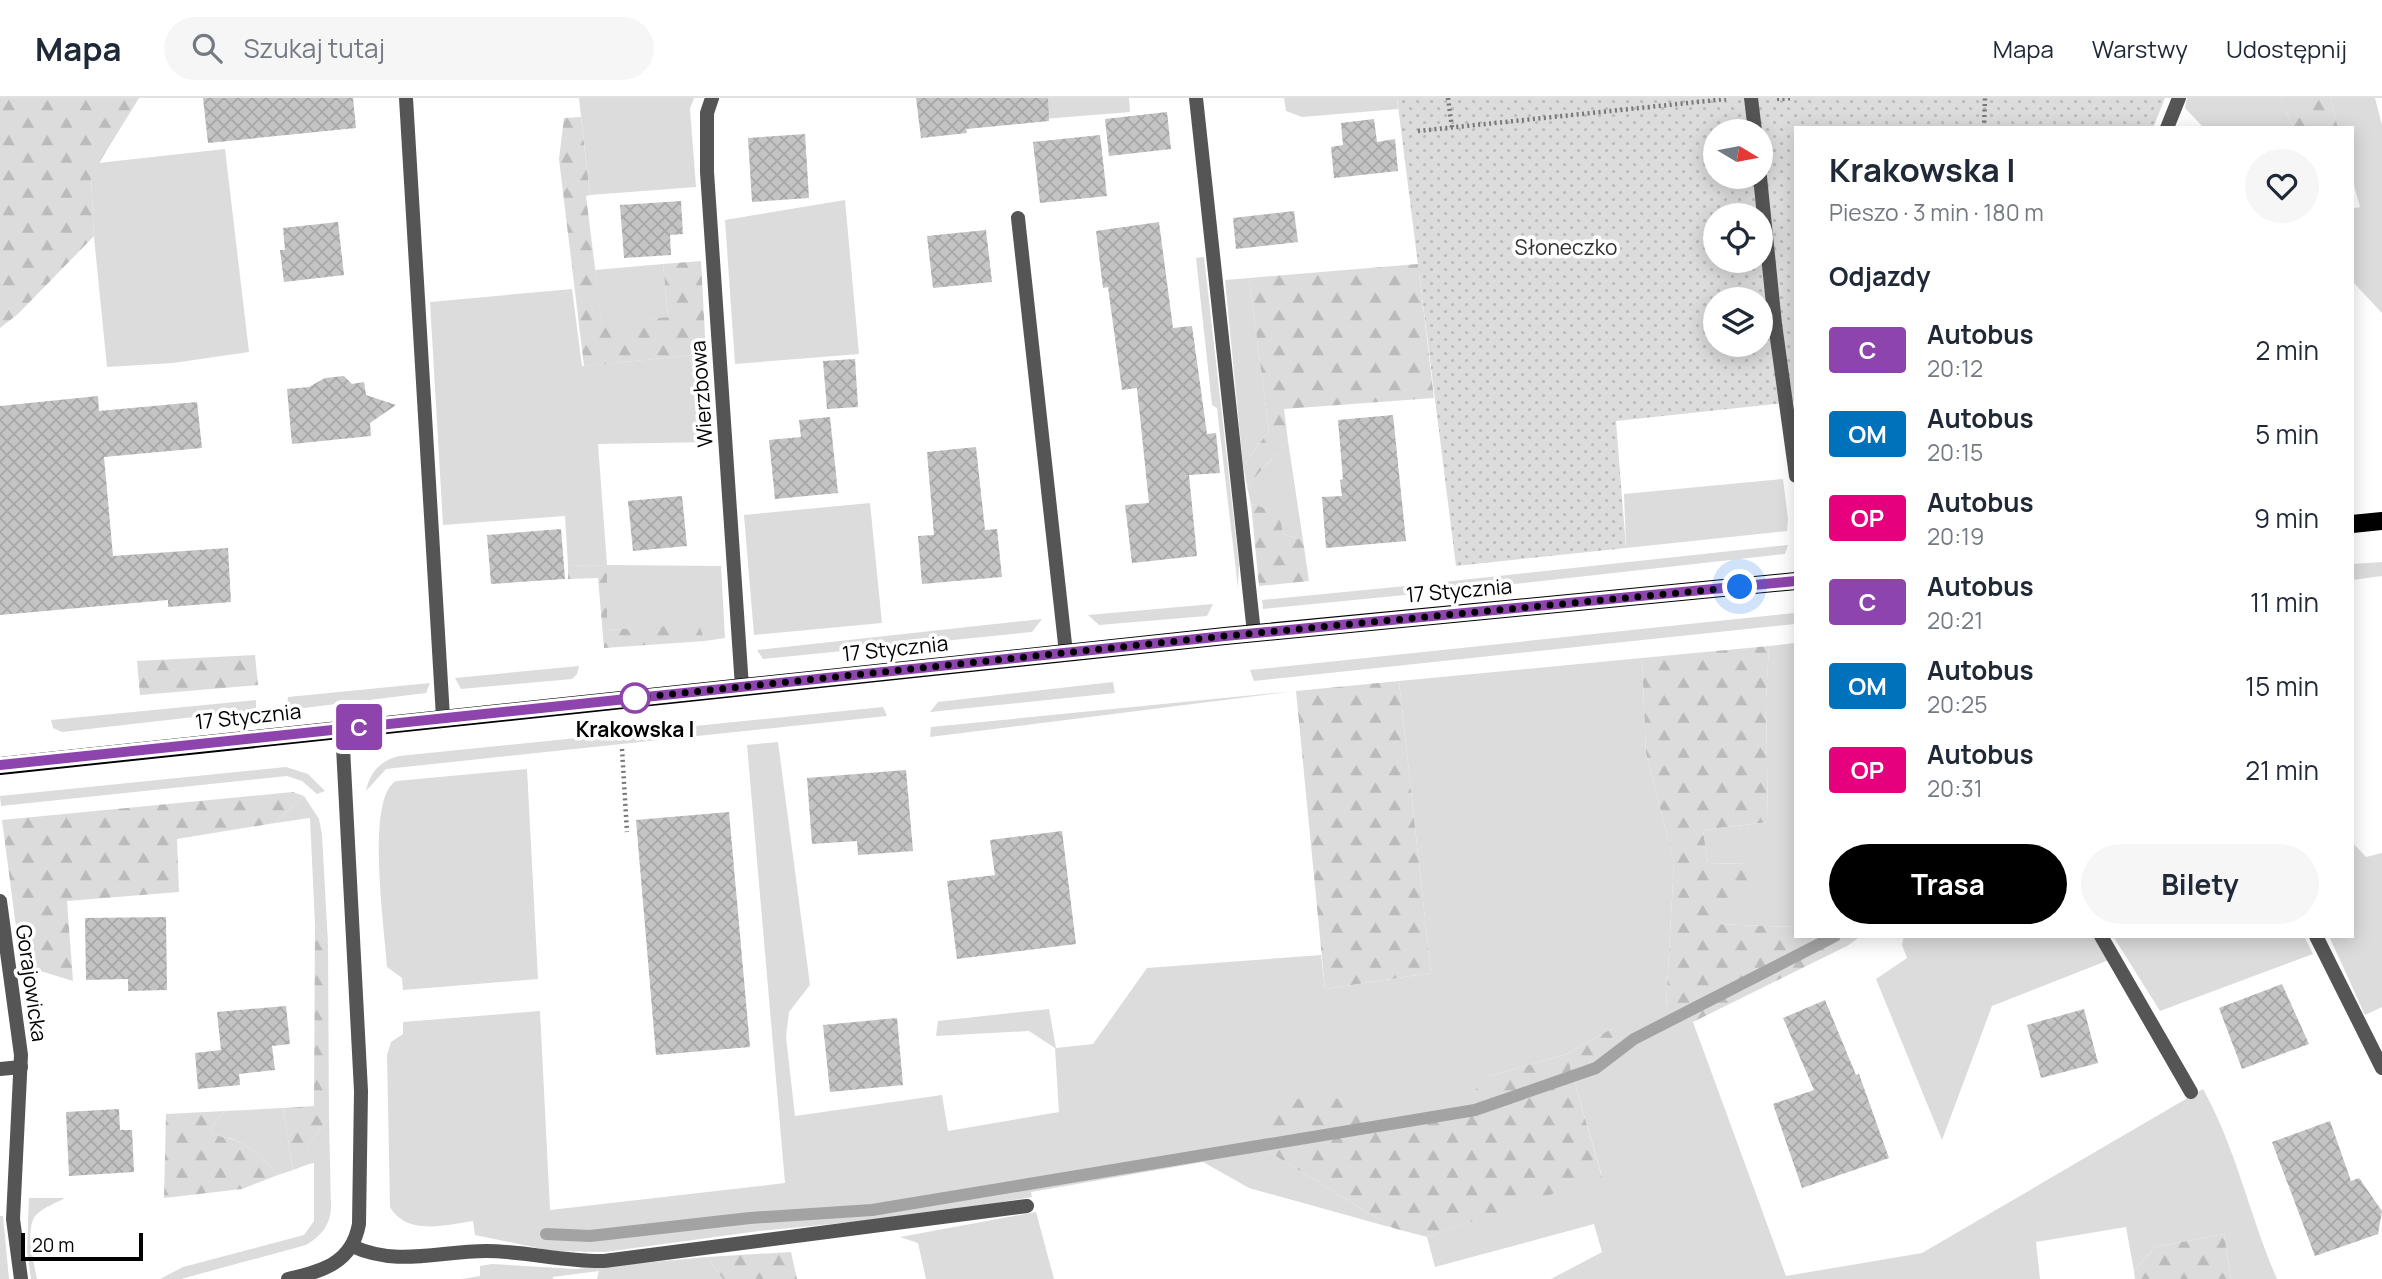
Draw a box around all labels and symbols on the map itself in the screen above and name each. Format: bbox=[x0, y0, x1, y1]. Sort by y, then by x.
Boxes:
north arrow bbox=[1703, 119, 1773, 189]
park label: Słoneczko bbox=[1515, 233, 1617, 261]
street label: Wierzbowa bbox=[683, 340, 719, 448]
your location bbox=[1722, 569, 1757, 604]
street label: 17 Stycznia bbox=[1405, 571, 1513, 609]
street label: 17 Stycznia bbox=[841, 629, 949, 667]
marker: Krakowska I bbox=[620, 683, 650, 713]
street label: 17 Stycznia bbox=[194, 697, 302, 735]
line badge: C bbox=[336, 704, 382, 750]
place label: Krakowska I bbox=[576, 715, 694, 743]
street label: Gorajowicka bbox=[10, 923, 54, 1043]
scale bar bbox=[21, 1230, 144, 1262]

